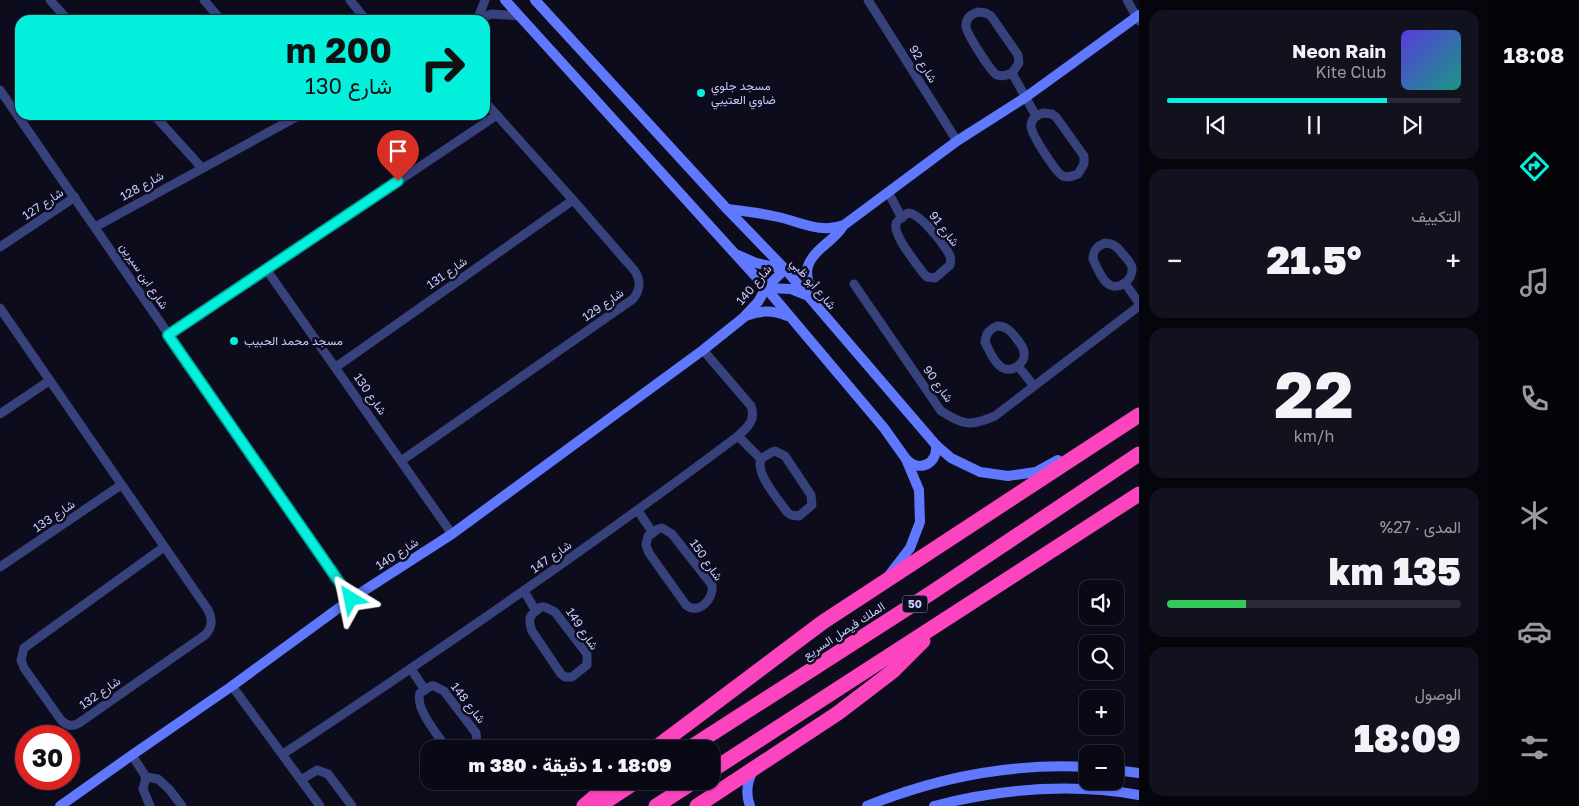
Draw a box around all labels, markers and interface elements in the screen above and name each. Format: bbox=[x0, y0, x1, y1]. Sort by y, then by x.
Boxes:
text: 200 m bbox=[286, 29, 392, 71]
icon: right bbox=[410, 35, 475, 100]
text: Neon Rain bbox=[1292, 39, 1386, 62]
text: 18:08 bbox=[1504, 41, 1564, 68]
street label: شارع 92 bbox=[904, 42, 941, 86]
text: Kite Club bbox=[1315, 62, 1386, 82]
text: شارع 130 bbox=[305, 72, 392, 99]
place label: مسجد جلوي ضاوي العتيبي bbox=[711, 78, 776, 110]
marker: مسجد جلوي ضاوي العتيبي bbox=[695, 87, 707, 99]
icon: previous bbox=[1202, 111, 1230, 139]
icon: pause bbox=[1300, 111, 1328, 139]
icon: next bbox=[1398, 111, 1426, 139]
pin bbox=[377, 130, 419, 181]
icon: arrive bbox=[384, 137, 412, 165]
icon: directions bbox=[1517, 149, 1552, 184]
street label: شارع 128 bbox=[117, 168, 167, 205]
street label: شارع 127 bbox=[19, 184, 67, 224]
text: التكييف bbox=[1411, 206, 1461, 226]
street label: شارع 91 bbox=[925, 208, 963, 250]
text: 21.5° bbox=[1267, 237, 1361, 282]
street label: شارع ابن سيرين bbox=[115, 240, 172, 313]
text: − bbox=[1167, 244, 1182, 277]
text: + bbox=[1446, 244, 1461, 277]
street label: شارع 131 bbox=[424, 253, 471, 294]
street label: شارع أبو ظبي bbox=[785, 255, 840, 314]
street label: شارع 140 bbox=[733, 262, 776, 309]
icon: music bbox=[1517, 265, 1552, 300]
street label: شارع 129 bbox=[579, 285, 627, 326]
place label: مسجد محمد الحبيب bbox=[244, 333, 343, 348]
marker: مسجد محمد الحبيب bbox=[228, 335, 240, 347]
text: 22 bbox=[1274, 354, 1354, 432]
street label: شارع 90 bbox=[918, 362, 957, 406]
street label: شارع 130 bbox=[349, 370, 390, 419]
icon: phone bbox=[1517, 381, 1552, 416]
text: km/h bbox=[1294, 426, 1334, 446]
street label: شارع 133 bbox=[30, 496, 79, 537]
icon: climate bbox=[1517, 498, 1552, 533]
text: المدى · 27% bbox=[1380, 517, 1461, 537]
street label: شارع 140 bbox=[373, 534, 422, 575]
street label: شارع 150 bbox=[685, 536, 726, 585]
street label: شارع 147 bbox=[527, 537, 575, 578]
text: 135 km bbox=[1329, 548, 1461, 593]
position arrow bbox=[324, 572, 376, 624]
map controls bbox=[1079, 580, 1124, 790]
button: sound bbox=[1079, 580, 1124, 625]
road number: 50 bbox=[902, 596, 928, 612]
street label: الملك فيصل السريع bbox=[800, 599, 889, 664]
street label: شارع 149 bbox=[561, 605, 602, 654]
icon: car bbox=[1517, 614, 1552, 649]
button: search bbox=[1079, 635, 1124, 680]
street label: شارع 132 bbox=[76, 673, 124, 714]
street label: شارع 148 bbox=[446, 679, 489, 727]
text: الوصول bbox=[1415, 684, 1461, 704]
button: + bbox=[1079, 690, 1124, 735]
text: 18:09 bbox=[1354, 715, 1461, 760]
speed limit sign: 30 bbox=[15, 725, 80, 790]
icon: filters bbox=[1517, 730, 1552, 765]
button: − bbox=[1079, 745, 1124, 790]
text: 18:09 · 1 دقيقة · 380 m bbox=[468, 753, 672, 776]

